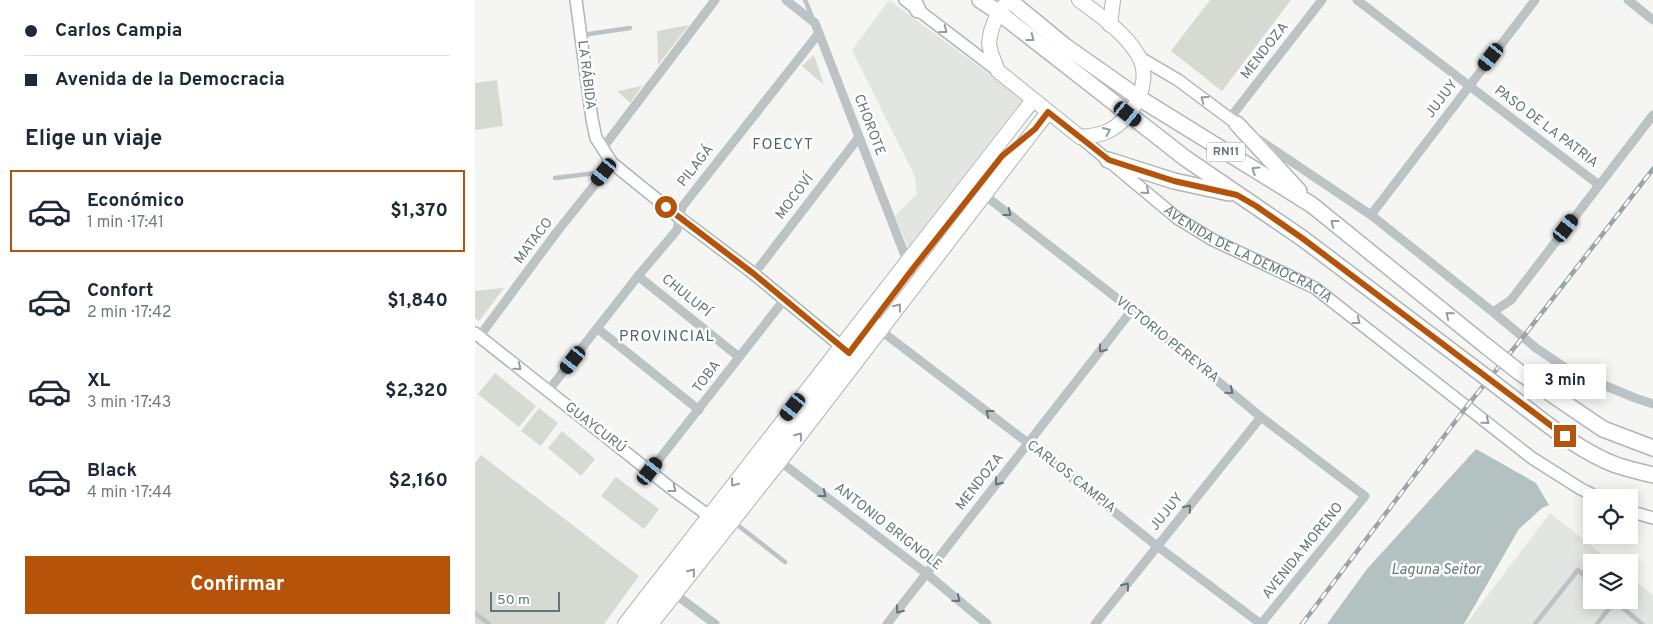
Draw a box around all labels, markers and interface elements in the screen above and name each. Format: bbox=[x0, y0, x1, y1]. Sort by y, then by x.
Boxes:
text: Carlos Campia bbox=[55, 19, 182, 43]
street label: MENDOZA bbox=[1238, 19, 1292, 83]
one-way arrow bbox=[938, 25, 947, 34]
one-way arrow bbox=[1025, 33, 1034, 41]
street label: LA RÁBIDA bbox=[573, 39, 600, 111]
car bbox=[1475, 41, 1506, 73]
text: Avenida de la Democracia bbox=[55, 68, 285, 92]
street label: JUJUY bbox=[1422, 76, 1462, 122]
street label: PASO DE LA PATRIA bbox=[1491, 82, 1601, 172]
street label: CHOROTE bbox=[850, 92, 888, 158]
one-way arrow bbox=[1201, 97, 1210, 105]
car bbox=[1111, 99, 1144, 129]
text: Elige un viaje bbox=[25, 126, 162, 153]
one-way arrow bbox=[1101, 127, 1110, 137]
district label: FOECYT bbox=[752, 136, 814, 155]
street label: PILAGÁ bbox=[674, 141, 718, 190]
road number: RN11 bbox=[1207, 142, 1245, 162]
car bbox=[588, 156, 619, 188]
one-way arrow bbox=[1252, 167, 1261, 177]
street label: MOCOVÍ bbox=[772, 169, 818, 223]
one-way arrow bbox=[1140, 186, 1149, 195]
icon: car bbox=[27, 189, 72, 234]
text: Económico bbox=[87, 189, 184, 213]
route start bbox=[655, 196, 677, 218]
text: $1,370 bbox=[390, 199, 448, 223]
street label: AVENIDA DE LA DEMOCRACIA bbox=[1160, 202, 1336, 307]
one-way arrow bbox=[1002, 208, 1011, 216]
car bbox=[1550, 212, 1581, 244]
text: 1 min · 17:41 bbox=[87, 213, 164, 233]
street label: MATACO bbox=[511, 215, 557, 267]
one-way arrow bbox=[1331, 220, 1340, 228]
street label: CHULUPÍ bbox=[658, 270, 716, 322]
icon: car bbox=[27, 279, 72, 324]
text: Confort bbox=[87, 279, 153, 303]
text: $1,840 bbox=[387, 289, 448, 313]
street label: VICTORIO PEREYRA bbox=[1112, 293, 1222, 387]
text: 2 min · 17:42 bbox=[87, 303, 172, 323]
one-way arrow bbox=[892, 304, 900, 313]
one-way arrow bbox=[1445, 312, 1454, 321]
one-way arrow bbox=[1351, 316, 1360, 324]
district label: PROVINCIAL bbox=[619, 328, 715, 347]
one-way arrow bbox=[1100, 343, 1108, 352]
car bbox=[557, 344, 588, 376]
street label: TOBA bbox=[689, 358, 725, 396]
one-way arrow bbox=[512, 361, 521, 370]
callout: 3 min bbox=[1524, 364, 1606, 398]
icon: car bbox=[27, 369, 72, 414]
text: XL bbox=[87, 369, 110, 393]
text: 3 min bbox=[1544, 371, 1586, 391]
text: $2,320 bbox=[385, 379, 448, 403]
one-way arrow bbox=[1224, 386, 1233, 394]
car bbox=[777, 391, 808, 423]
text: 3 min · 17:43 bbox=[87, 393, 171, 413]
street label: GUAYCURÚ bbox=[561, 398, 630, 457]
one-way arrow bbox=[986, 411, 995, 419]
one-way arrow bbox=[1480, 415, 1489, 423]
route end bbox=[1554, 425, 1576, 447]
one-way arrow bbox=[793, 433, 801, 442]
street label: CARLOS CAMPIA bbox=[1023, 437, 1119, 517]
street label: MENDOZA bbox=[953, 450, 1007, 514]
car bbox=[634, 455, 665, 487]
icon: car bbox=[27, 459, 72, 504]
text: Black bbox=[87, 459, 137, 483]
text: $2,160 bbox=[388, 469, 448, 493]
one-way arrow bbox=[995, 476, 1004, 485]
one-way arrow bbox=[731, 477, 739, 486]
street label: ANTONIO BRIGNOLE bbox=[831, 480, 945, 574]
text: 4 min · 17:44 bbox=[87, 483, 172, 503]
one-way arrow bbox=[667, 483, 677, 492]
one-way arrow bbox=[817, 488, 827, 497]
map controls bbox=[1583, 489, 1638, 609]
button: locate bbox=[1583, 489, 1638, 544]
street label: JUJUY bbox=[1147, 490, 1187, 534]
street label: AVENIDA MORENO bbox=[1259, 499, 1347, 603]
one-way arrow bbox=[1182, 505, 1190, 514]
button: layers bbox=[1583, 554, 1638, 609]
button: Confirmar bbox=[25, 556, 450, 614]
water label: Laguna Seitor bbox=[1391, 561, 1482, 580]
one-way arrow bbox=[686, 568, 695, 578]
one-way arrow bbox=[1120, 583, 1128, 592]
scale bar bbox=[490, 589, 560, 612]
text: 50 m bbox=[497, 592, 530, 609]
one-way arrow bbox=[951, 594, 960, 602]
one-way arrow bbox=[896, 604, 904, 613]

